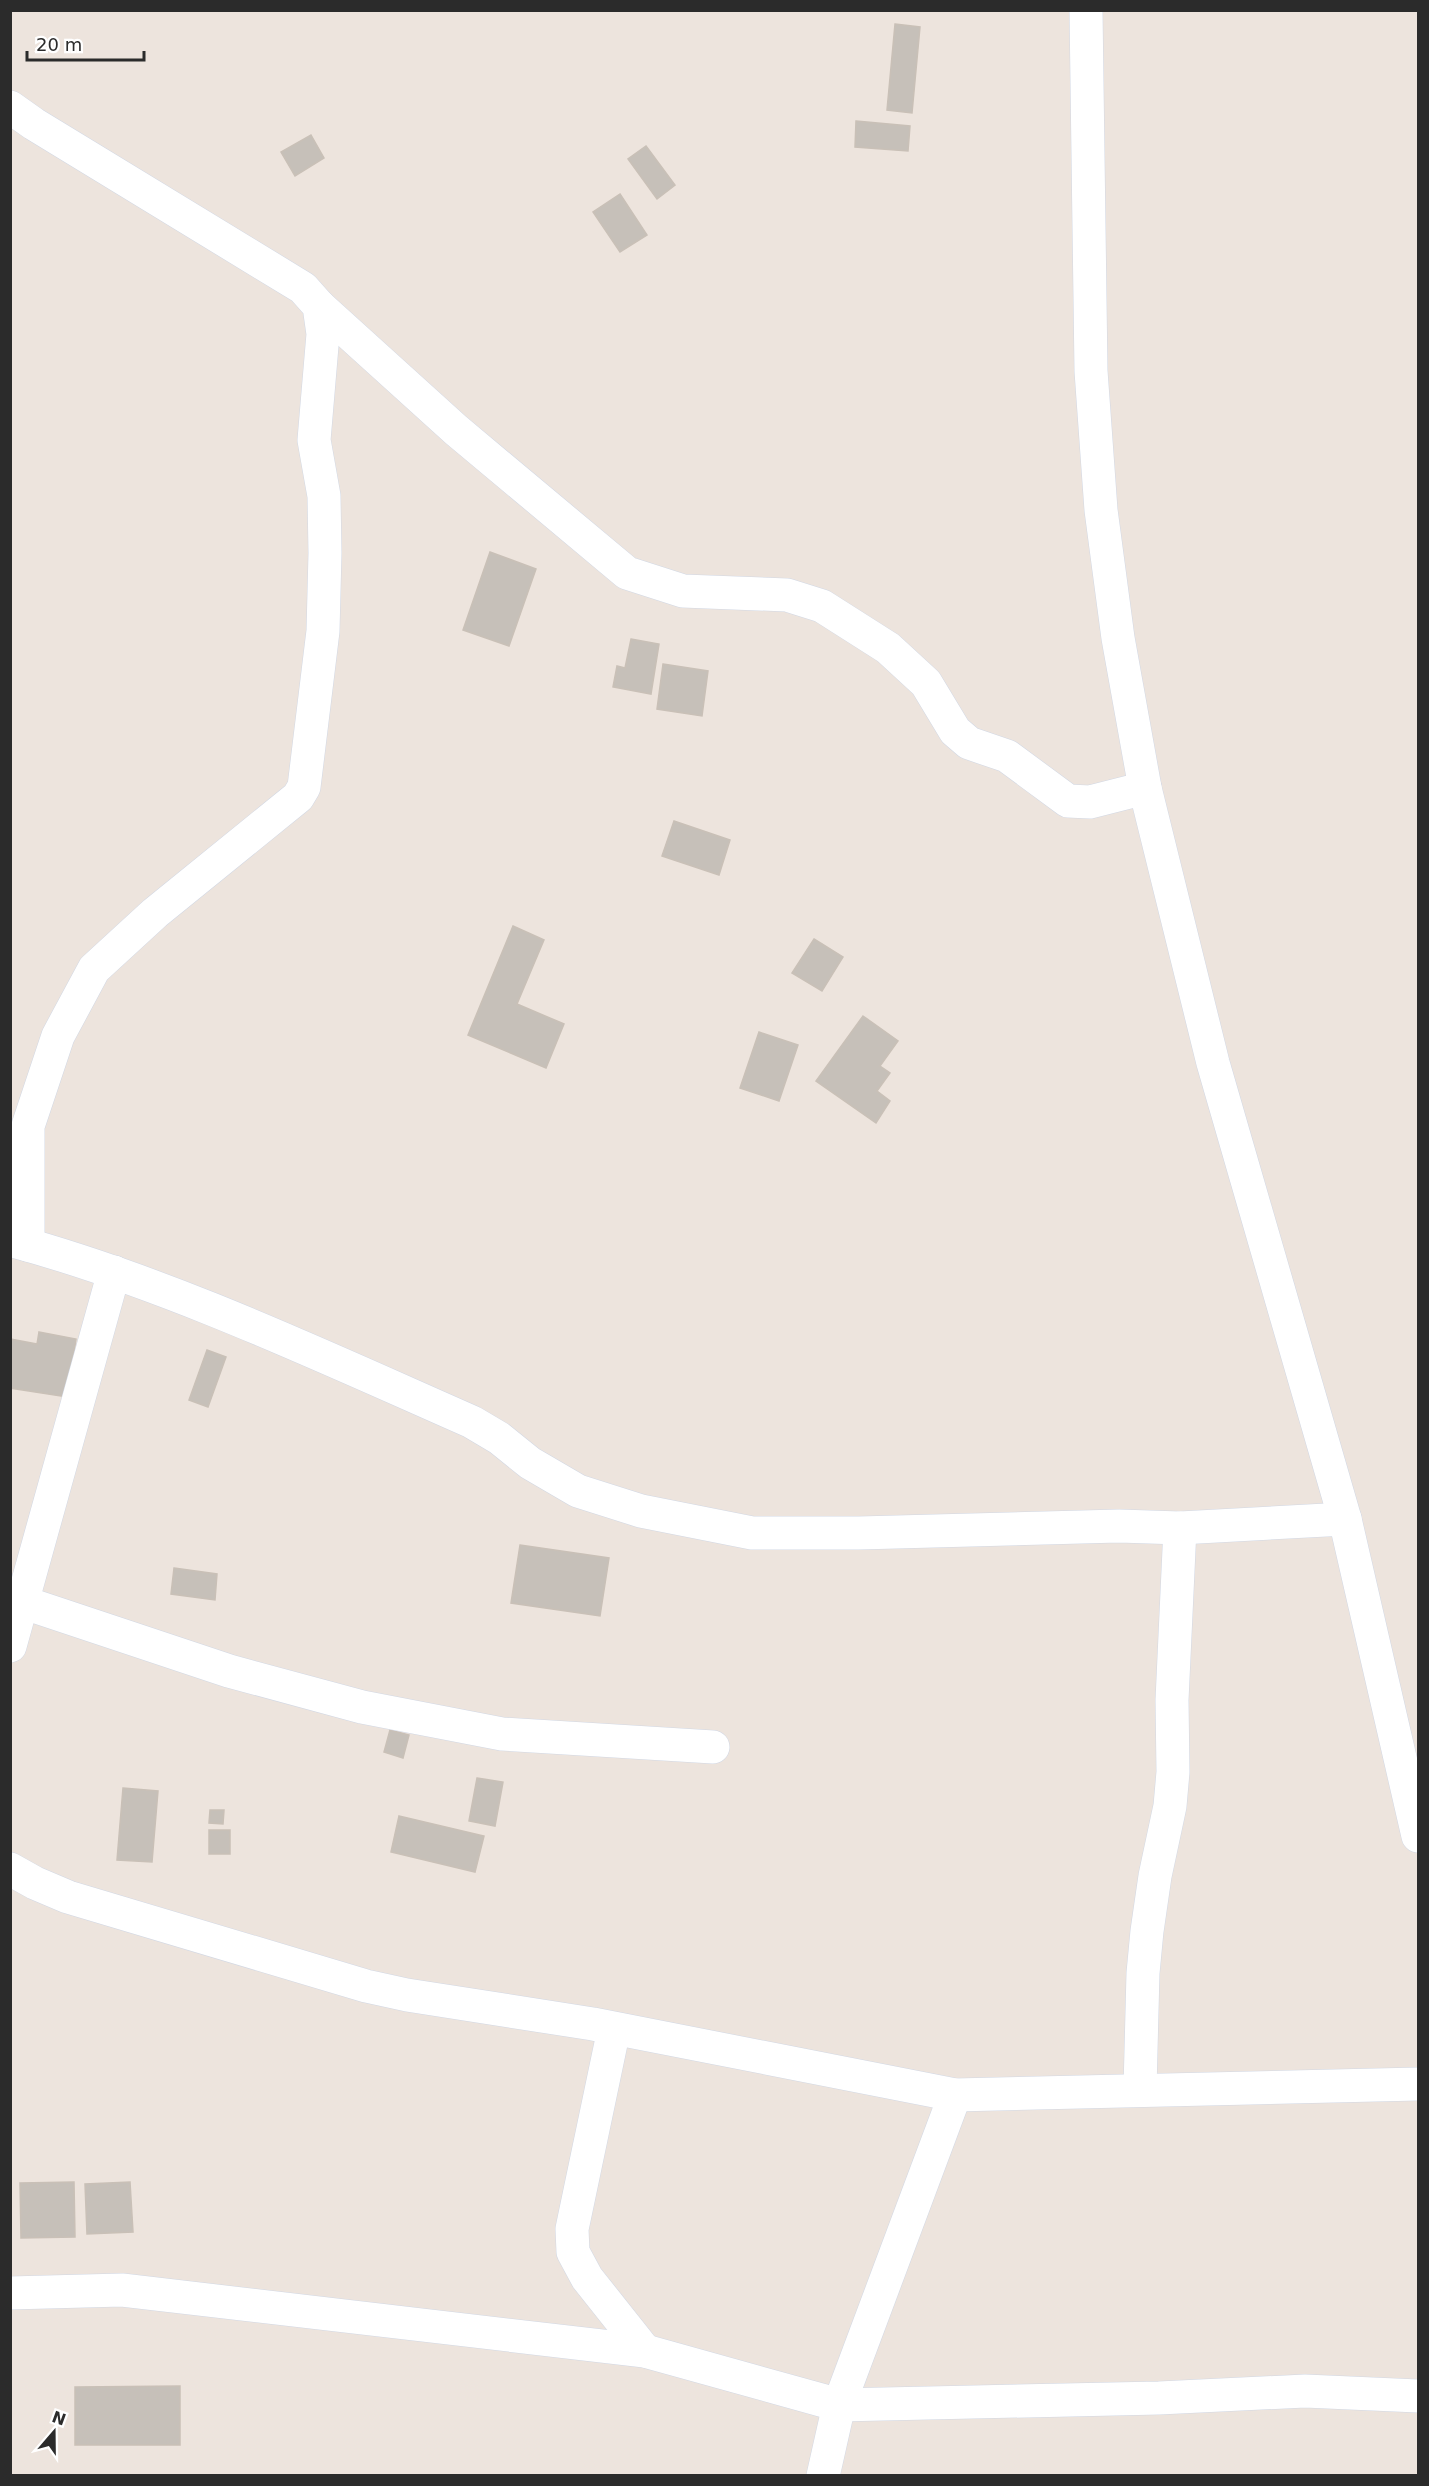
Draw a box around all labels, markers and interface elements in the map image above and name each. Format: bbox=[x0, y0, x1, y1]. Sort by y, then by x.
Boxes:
scale bar bbox=[27, 24, 144, 62]
text: 20 m bbox=[36, 34, 82, 55]
north arrow bbox=[24, 2402, 84, 2462]
text: N bbox=[49, 2407, 69, 2430]

